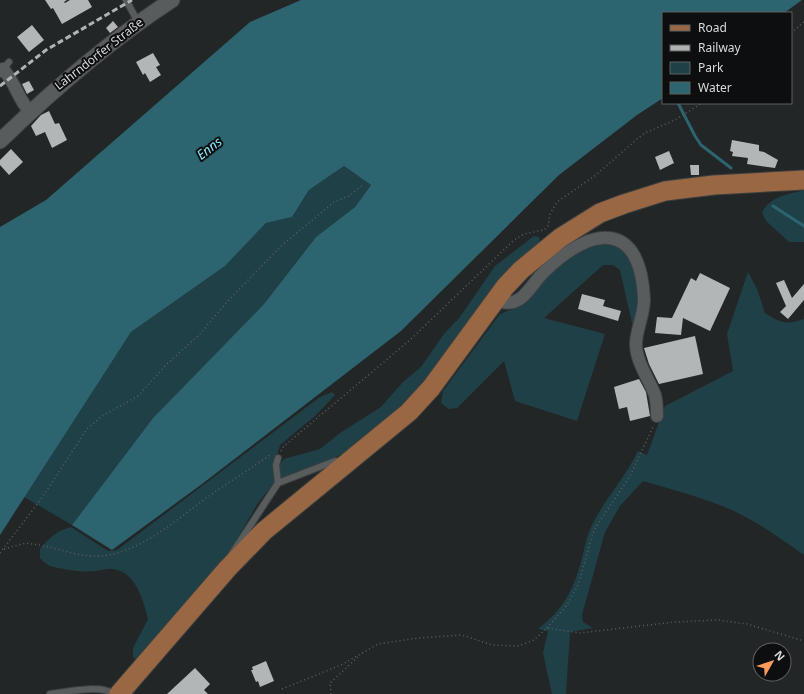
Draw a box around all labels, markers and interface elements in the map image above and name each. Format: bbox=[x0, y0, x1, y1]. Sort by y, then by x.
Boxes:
legend bbox=[662, 12, 792, 104]
street label: Lahrndorfer Straße bbox=[51, 13, 147, 94]
text: Road bbox=[698, 19, 727, 36]
text: Railway bbox=[698, 39, 742, 56]
text: Park bbox=[698, 59, 724, 76]
text: Water bbox=[698, 79, 732, 96]
water label: Enns bbox=[193, 132, 226, 164]
north arrow bbox=[752, 642, 792, 682]
text: N bbox=[772, 647, 789, 664]

